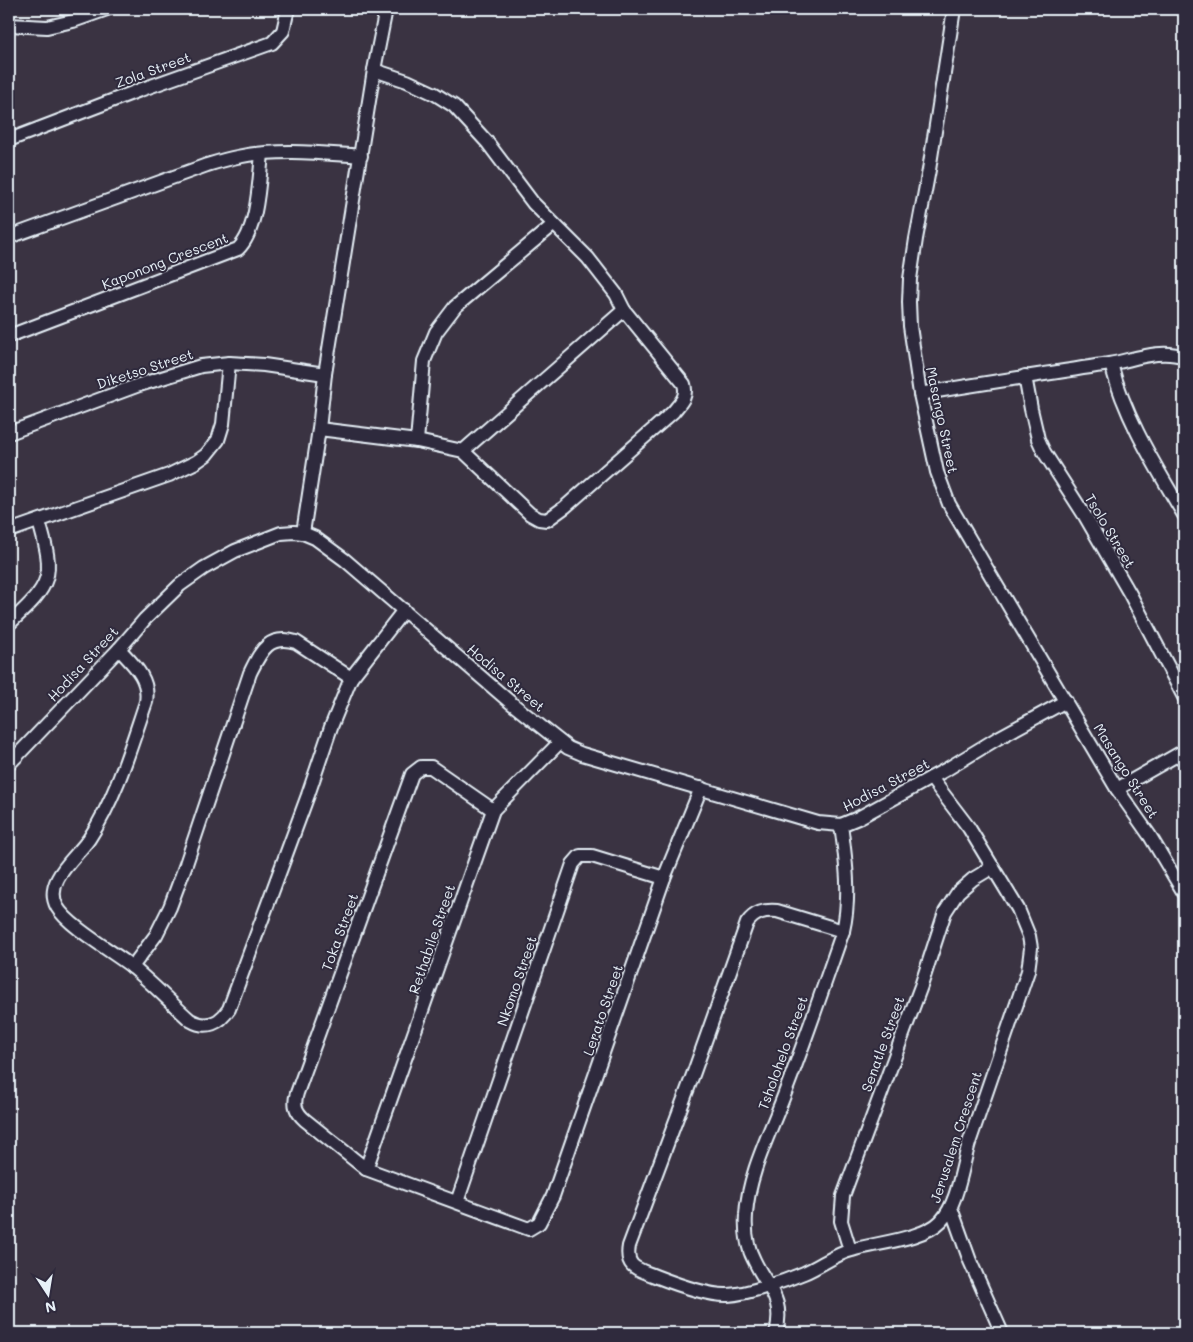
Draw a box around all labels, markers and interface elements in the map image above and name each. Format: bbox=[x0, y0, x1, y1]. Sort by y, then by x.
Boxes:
street label: Zola Street bbox=[112, 47, 193, 92]
street label: Kaponong Crescent bbox=[99, 228, 231, 293]
street label: Diketso Street bbox=[94, 344, 195, 393]
street label: Masango Street bbox=[922, 365, 963, 475]
street label: Tsolo Street bbox=[1081, 490, 1140, 572]
street label: Hodisa Street bbox=[43, 622, 122, 705]
street label: Hodisa Street bbox=[463, 639, 549, 716]
street label: Masango Street bbox=[1090, 720, 1163, 822]
street label: Hodisa Street bbox=[839, 754, 933, 815]
street label: Rethabile Street bbox=[404, 881, 459, 996]
street label: Toka Street bbox=[317, 890, 362, 973]
street label: Nkomo Street bbox=[492, 933, 541, 1029]
street label: Lerato Street bbox=[578, 962, 627, 1058]
street label: Tsholohelo Street bbox=[753, 993, 812, 1112]
street label: Senatle Street bbox=[856, 993, 909, 1094]
street label: Jerusalem Crescent bbox=[925, 1068, 986, 1205]
north arrow bbox=[22, 1270, 72, 1320]
text: N bbox=[44, 1297, 58, 1318]

